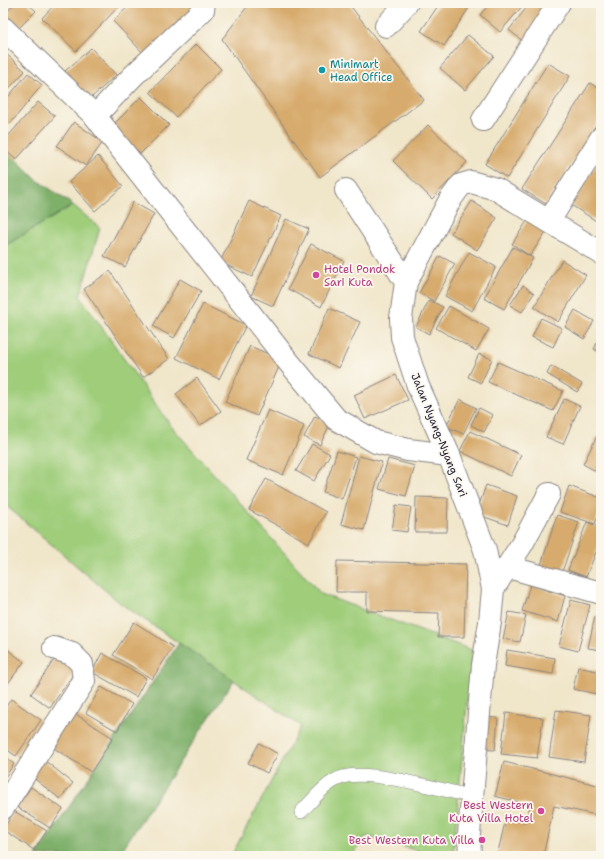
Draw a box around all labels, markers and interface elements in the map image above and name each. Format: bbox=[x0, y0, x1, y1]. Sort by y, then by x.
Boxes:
place label: Minimart Head Office bbox=[330, 57, 393, 85]
marker: Minimart Head Office bbox=[317, 65, 327, 75]
place label: Hotel Pondok Sari Kuta bbox=[324, 262, 395, 290]
marker: Hotel Pondok Sari Kuta bbox=[311, 270, 321, 280]
street label: Jalan Nyang-Nyang Sari bbox=[407, 371, 471, 499]
place label: Best Western Kuta Villa Hotel bbox=[449, 798, 534, 826]
marker: Best Western Kuta Villa Hotel bbox=[536, 806, 546, 816]
place label: Best Western Kuta Villa bbox=[349, 833, 474, 848]
marker: Best Western Kuta Villa bbox=[477, 835, 487, 845]

